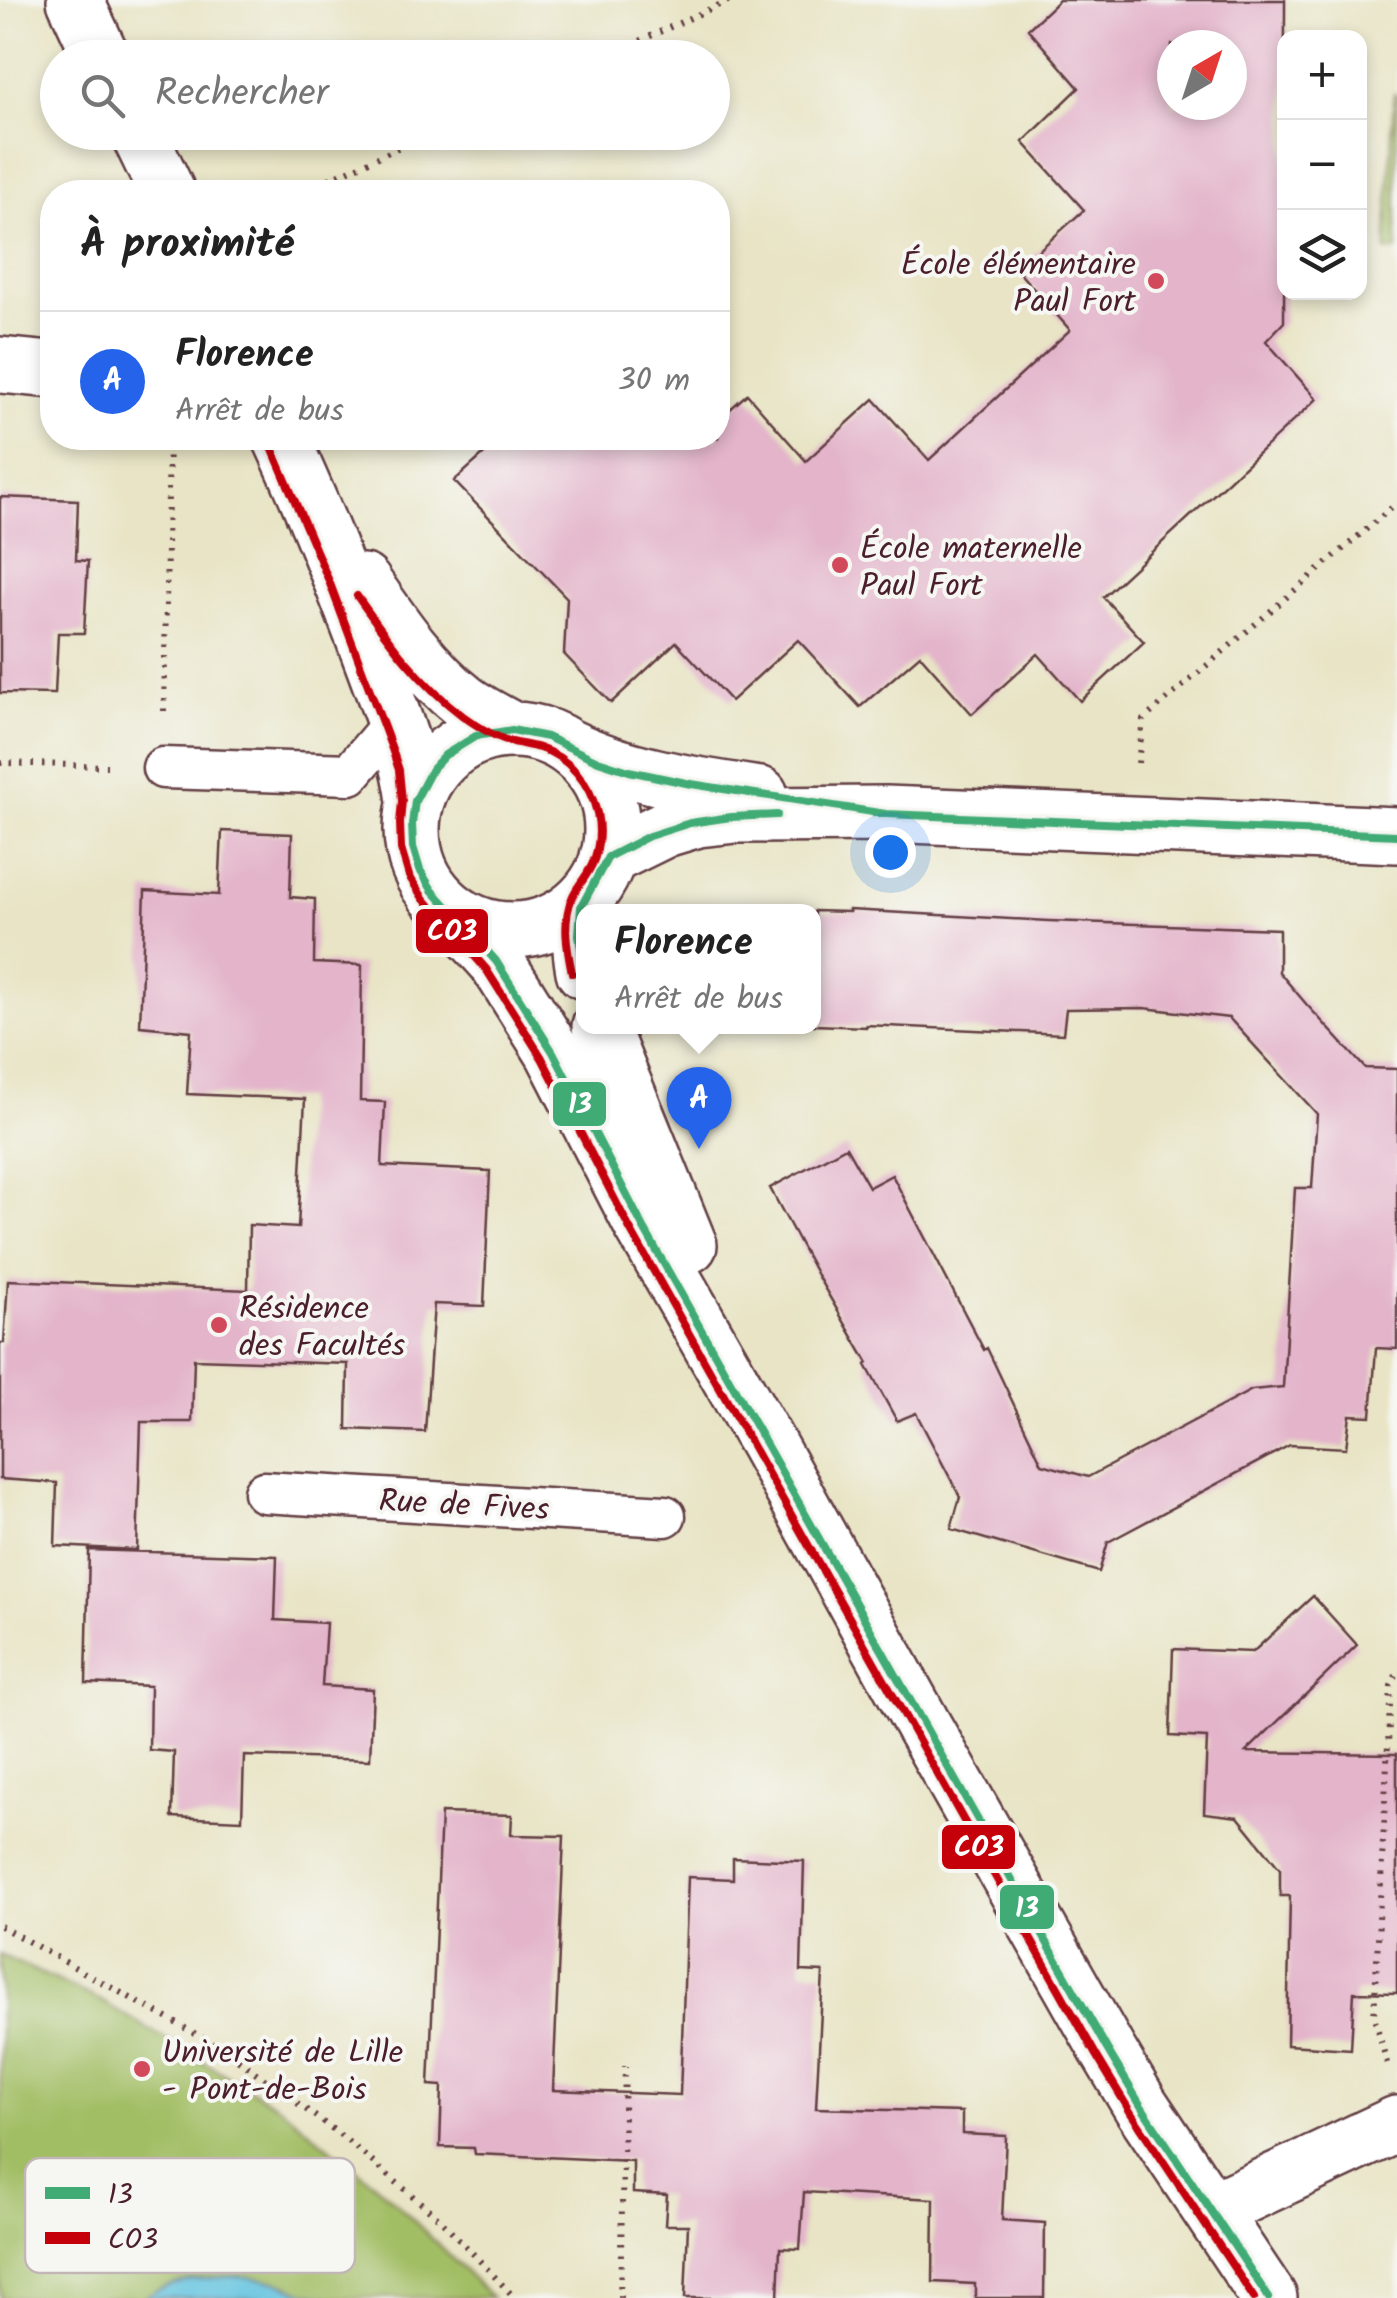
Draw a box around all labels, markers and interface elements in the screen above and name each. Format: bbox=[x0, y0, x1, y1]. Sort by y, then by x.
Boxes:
north arrow bbox=[1157, 30, 1247, 120]
map controls bbox=[1277, 30, 1367, 300]
button: + bbox=[1277, 30, 1367, 120]
search box bbox=[40, 40, 730, 150]
text: Rechercher bbox=[155, 65, 328, 125]
icon: search bbox=[75, 68, 130, 123]
button: − bbox=[1277, 120, 1367, 210]
button: layers bbox=[1277, 210, 1367, 300]
text: À proximité bbox=[80, 212, 294, 279]
place label: École élémentaire Paul Fort bbox=[901, 240, 1137, 328]
marker: École élémentaire Paul Fort bbox=[1145, 270, 1167, 292]
text: Florence bbox=[175, 326, 314, 386]
text: A bbox=[102, 356, 123, 407]
text: 30 m bbox=[617, 356, 690, 407]
text: Arrêt de bus bbox=[175, 386, 344, 437]
place label: École maternelle Paul Fort bbox=[860, 524, 1082, 612]
marker: École maternelle Paul Fort bbox=[829, 554, 851, 576]
your location bbox=[865, 827, 916, 878]
popup bbox=[576, 904, 821, 1034]
line badge: CO3 bbox=[414, 907, 490, 955]
text: CO3 bbox=[427, 910, 477, 955]
text: Florence bbox=[614, 914, 753, 974]
text: Arrêt de bus bbox=[614, 974, 783, 1025]
pin: A bbox=[666, 1066, 732, 1149]
line badge: 13 bbox=[551, 1080, 608, 1128]
text: 13 bbox=[568, 1083, 592, 1128]
place label: Résidence des Facultés bbox=[239, 1284, 405, 1372]
marker: Résidence des Facultés bbox=[208, 1314, 230, 1336]
street label: Rue de Fives bbox=[377, 1477, 551, 1536]
line badge: CO3 bbox=[940, 1823, 1017, 1871]
text: CO3 bbox=[954, 1826, 1004, 1871]
line badge: 13 bbox=[998, 1883, 1056, 1931]
text: 13 bbox=[1015, 1887, 1039, 1932]
place label: Université de Lille - Pont-de-Bois bbox=[162, 2028, 403, 2116]
marker: Université de Lille - Pont-de-Bois bbox=[131, 2058, 153, 2080]
legend bbox=[25, 2158, 355, 2273]
text: 13 bbox=[108, 2173, 133, 2218]
text: CO3 bbox=[108, 2218, 158, 2263]

